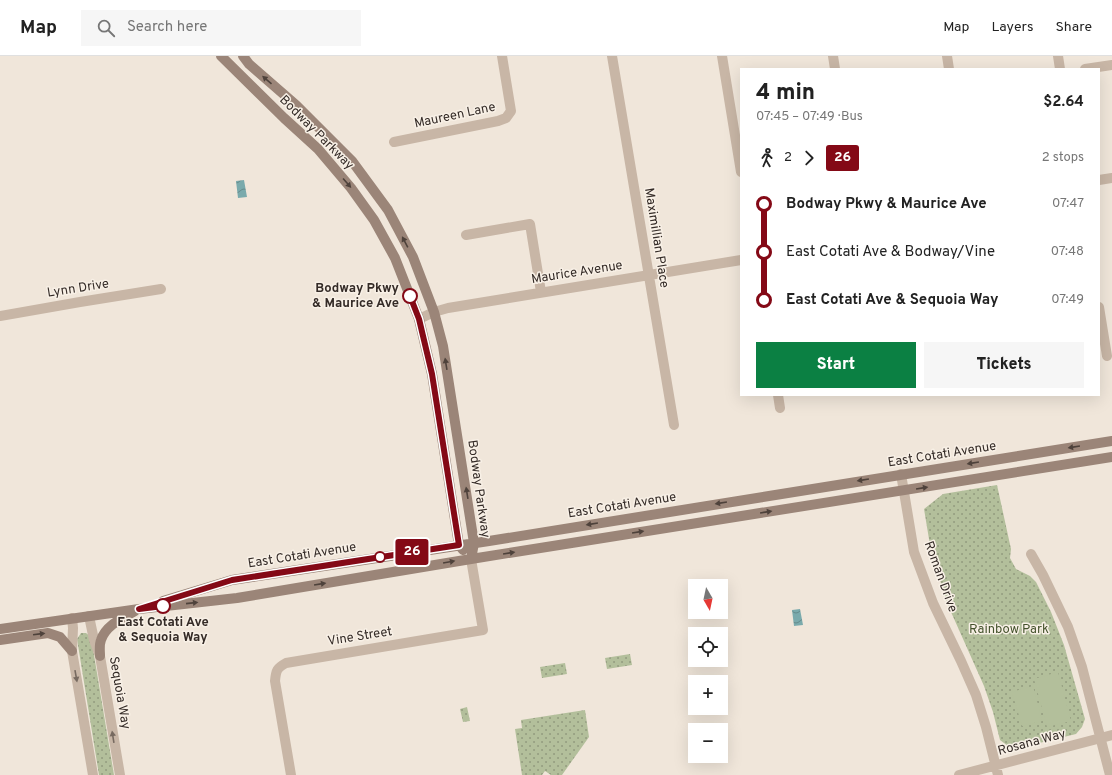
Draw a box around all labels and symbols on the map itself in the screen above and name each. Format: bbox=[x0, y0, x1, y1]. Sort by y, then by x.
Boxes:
one-way arrow bbox=[262, 75, 272, 85]
street label: Bodway Parkway bbox=[275, 92, 357, 174]
street label: Maureen Lane bbox=[413, 100, 497, 132]
one-way arrow bbox=[342, 178, 351, 188]
street label: Maximillian Place bbox=[640, 187, 672, 289]
one-way arrow bbox=[401, 236, 408, 247]
street label: Maurice Avenue bbox=[530, 258, 624, 288]
street label: Lynn Drive bbox=[46, 276, 110, 302]
place label: Bodway Pkwy & Maurice Ave bbox=[312, 281, 400, 312]
marker: Bodway Pkwy & Maurice Ave bbox=[402, 288, 418, 304]
one-way arrow bbox=[443, 358, 449, 370]
street label: Bodway Parkway bbox=[463, 439, 493, 539]
street label: East Cotati Avenue bbox=[887, 439, 997, 471]
one-way arrow bbox=[1067, 444, 1080, 450]
one-way arrow bbox=[967, 460, 979, 466]
one-way arrow bbox=[857, 477, 869, 483]
one-way arrow bbox=[916, 485, 929, 491]
one-way arrow bbox=[463, 487, 469, 499]
street label: East Cotati Avenue bbox=[567, 490, 677, 522]
one-way arrow bbox=[715, 500, 727, 506]
one-way arrow bbox=[760, 509, 772, 515]
one-way arrow bbox=[586, 521, 599, 527]
one-way arrow bbox=[632, 529, 644, 535]
line badge: 26 bbox=[394, 539, 430, 565]
street label: Roman Drive bbox=[920, 539, 960, 615]
street label: East Cotati Avenue bbox=[247, 540, 357, 572]
one-way arrow bbox=[503, 549, 516, 555]
unlabelled marker bbox=[374, 551, 386, 563]
one-way arrow bbox=[443, 559, 455, 565]
north arrow bbox=[688, 579, 728, 619]
one-way arrow bbox=[314, 581, 327, 587]
marker: East Cotati Ave & Sequoia Way bbox=[155, 598, 171, 614]
one-way arrow bbox=[186, 600, 198, 606]
place label: East Cotati Ave & Sequoia Way bbox=[117, 615, 209, 646]
park label: Rainbow Park bbox=[969, 622, 1049, 638]
street label: Vine Street bbox=[327, 624, 393, 650]
one-way arrow bbox=[32, 631, 45, 637]
street label: Sequoia Way bbox=[105, 655, 133, 731]
one-way arrow bbox=[73, 670, 79, 682]
street label: Rosana Way bbox=[996, 726, 1068, 760]
one-way arrow bbox=[110, 730, 116, 743]

